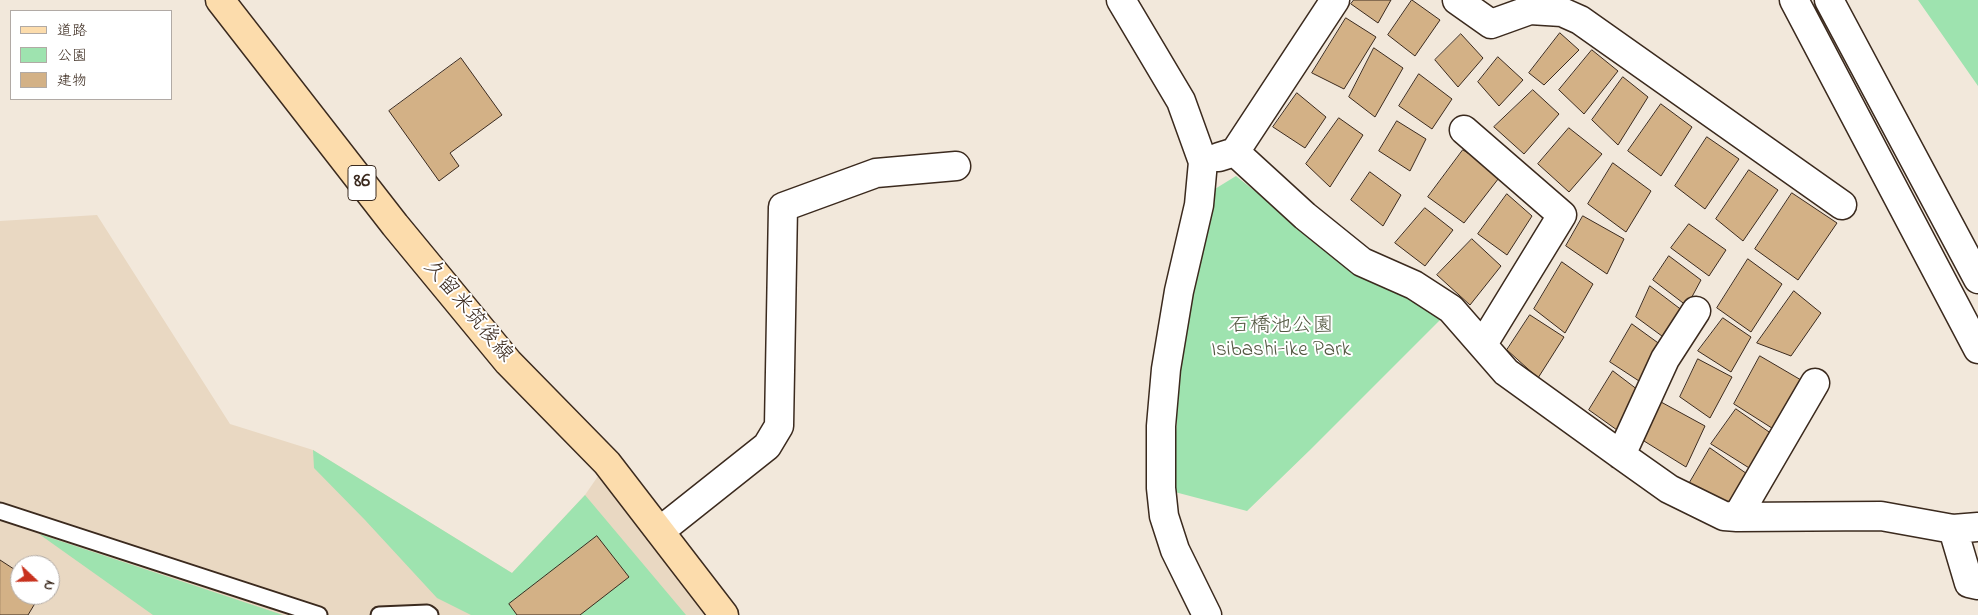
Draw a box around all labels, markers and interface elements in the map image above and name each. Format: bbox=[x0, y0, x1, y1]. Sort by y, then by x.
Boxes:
legend bbox=[10, 10, 172, 100]
text: 道路 bbox=[57, 20, 87, 42]
text: 公園 bbox=[57, 45, 87, 67]
text: 建物 bbox=[57, 70, 87, 92]
road number: 86 bbox=[348, 166, 376, 200]
street label: 久留米筑後線 bbox=[417, 256, 517, 368]
park label: 石橋池公園 Isibashi-ike Park bbox=[1211, 315, 1351, 365]
north arrow bbox=[10, 555, 60, 605]
text: N bbox=[37, 577, 60, 593]

